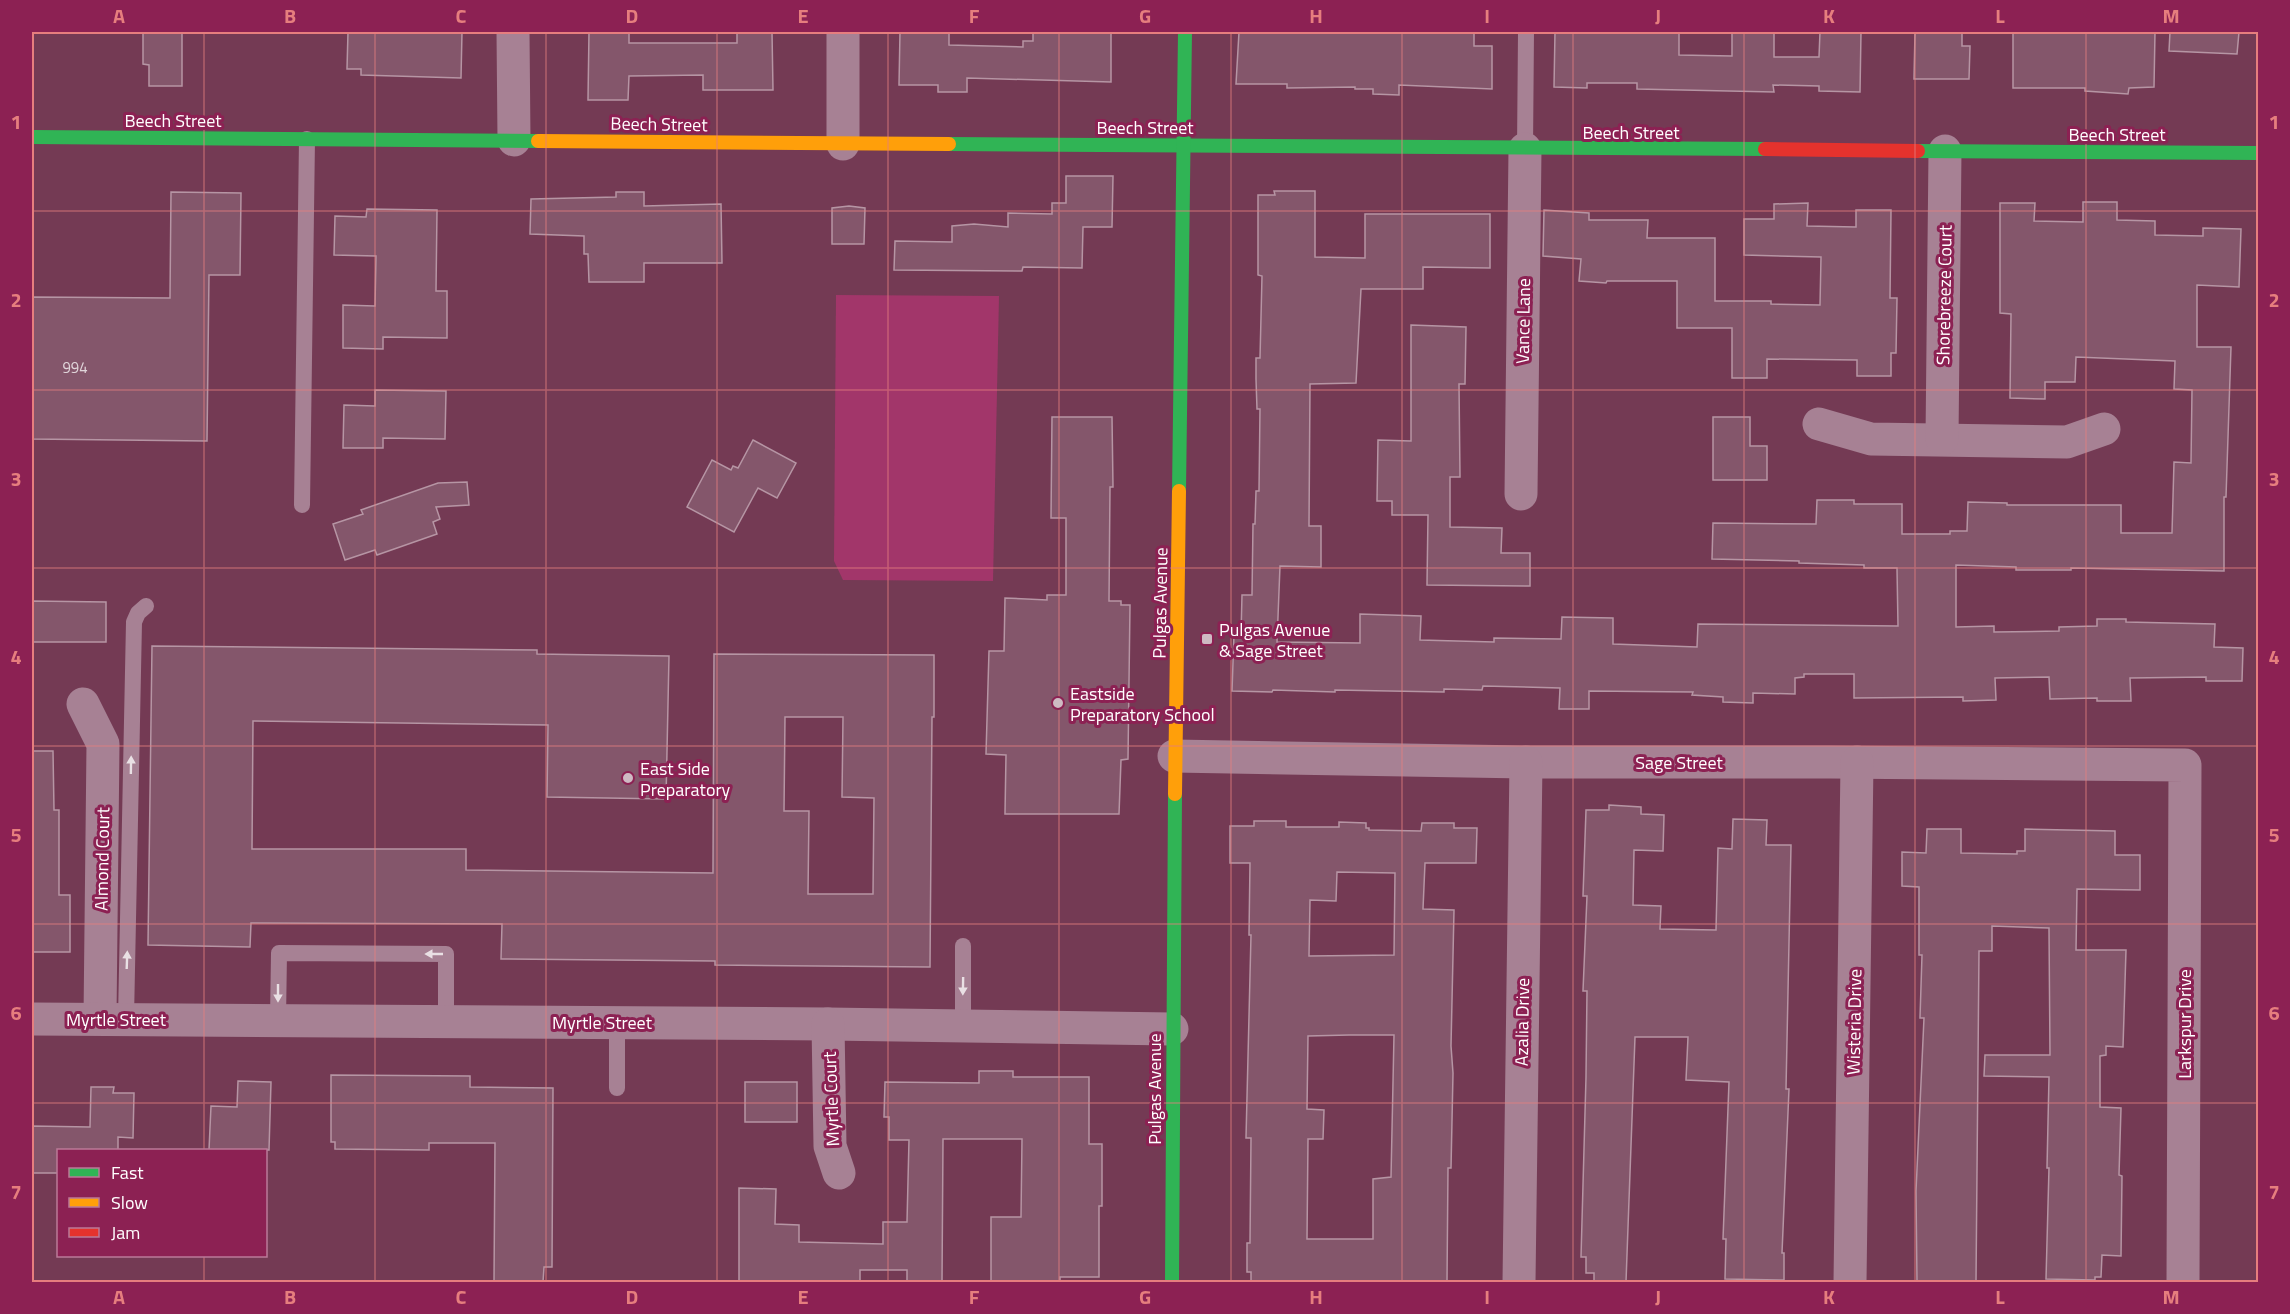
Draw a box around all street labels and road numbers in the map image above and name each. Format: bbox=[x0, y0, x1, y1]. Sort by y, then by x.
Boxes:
street label: Beech Street bbox=[124, 107, 222, 134]
street label: Beech Street bbox=[610, 110, 708, 138]
street label: Beech Street bbox=[1096, 114, 1194, 141]
street label: Beech Street bbox=[1582, 119, 1680, 146]
street label: Beech Street bbox=[2068, 121, 2166, 148]
street label: Shorebreeze Court bbox=[1929, 224, 1959, 365]
street label: Vance Lane bbox=[1509, 278, 1537, 364]
street label: Pulgas Avenue bbox=[1146, 547, 1174, 659]
street label: Sage Street bbox=[1635, 749, 1723, 776]
street label: Almond Court bbox=[88, 806, 116, 911]
street label: Wisteria Drive bbox=[1840, 969, 1868, 1075]
street label: Larkspur Drive bbox=[2171, 969, 2198, 1079]
street label: Azalia Drive bbox=[1508, 978, 1536, 1066]
street label: Myrtle Street bbox=[66, 1006, 167, 1033]
street label: Myrtle Street bbox=[552, 1009, 653, 1036]
street label: Pulgas Avenue bbox=[1141, 1033, 1168, 1145]
street label: Myrtle Court bbox=[816, 1050, 846, 1147]

